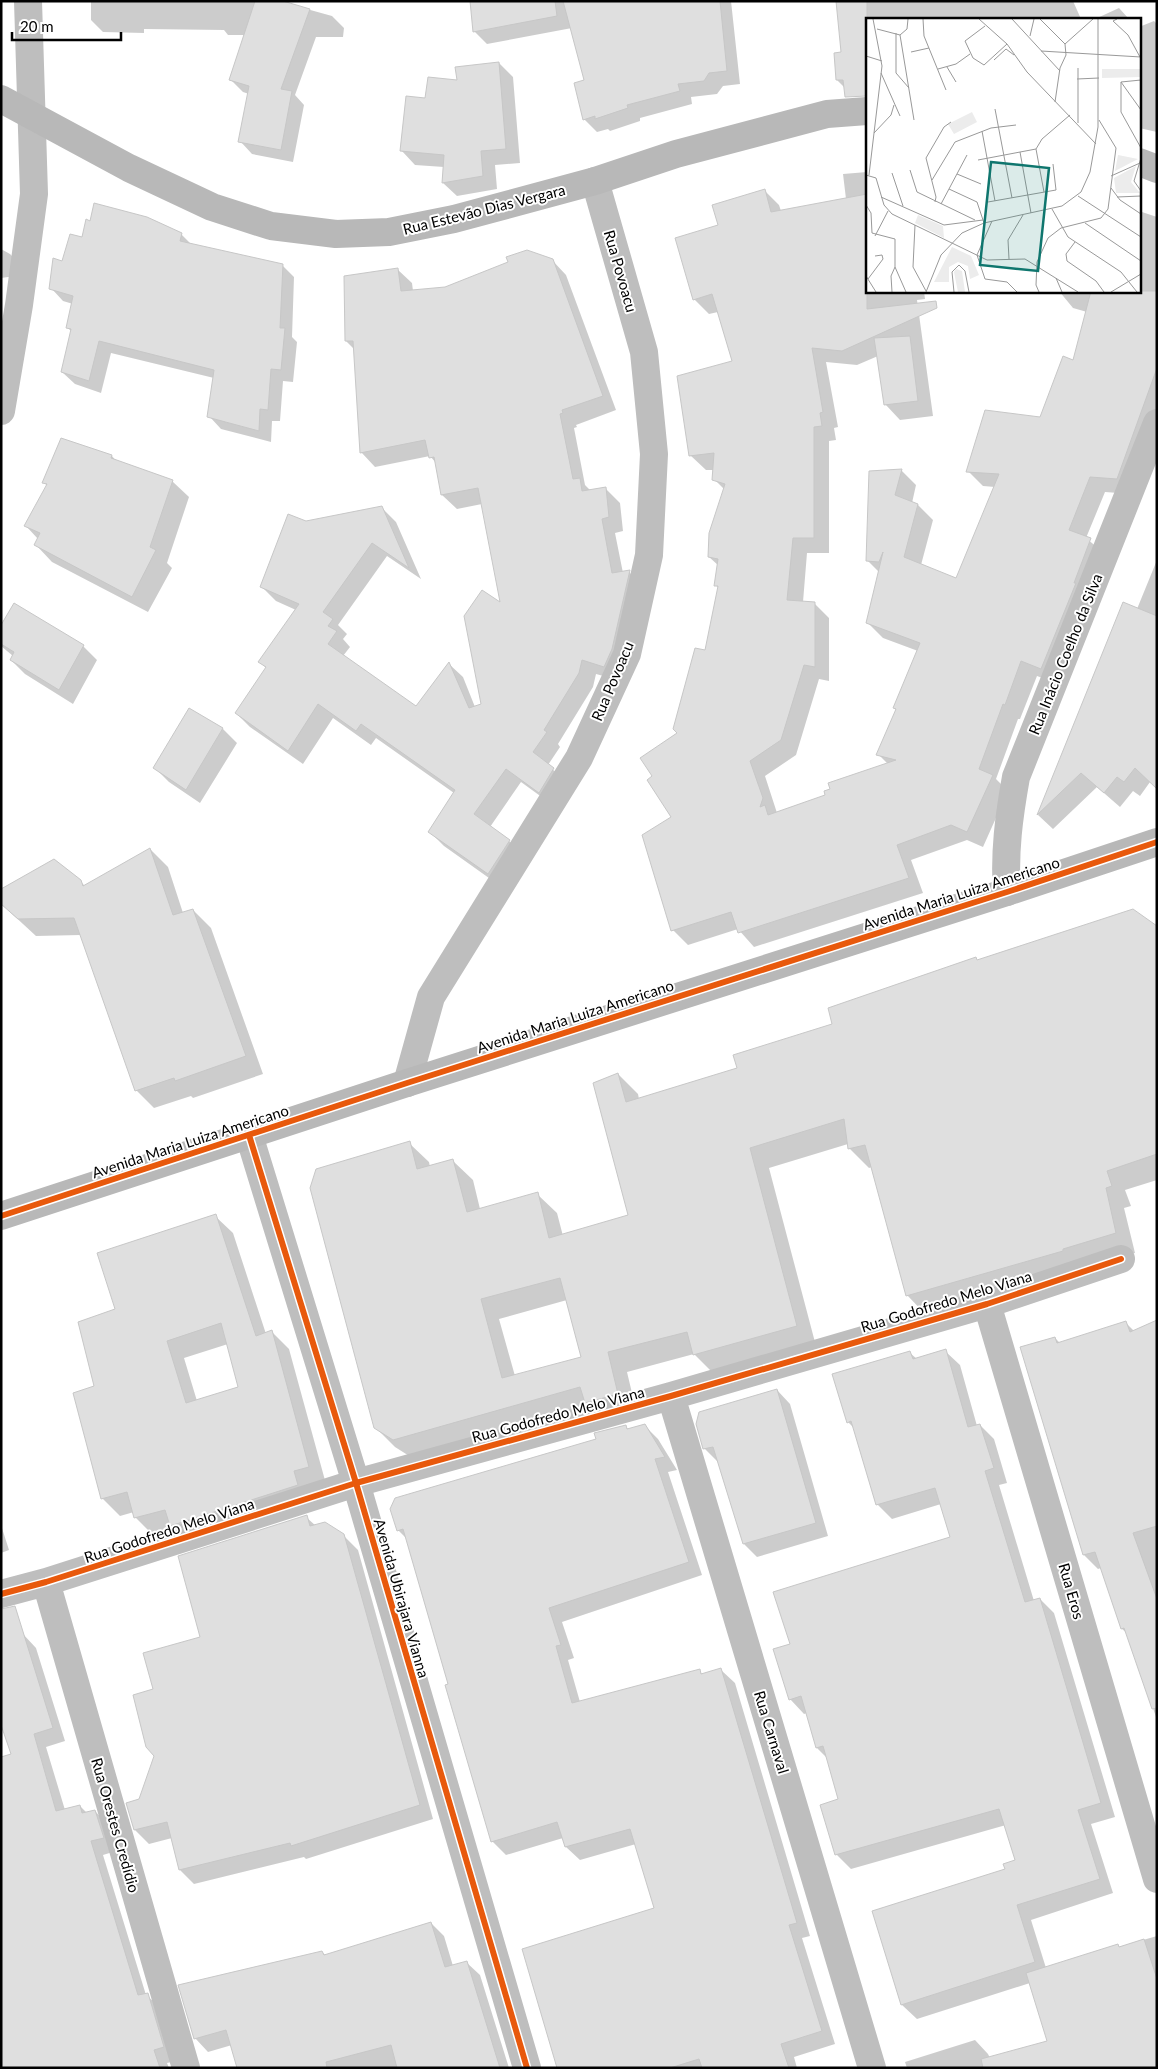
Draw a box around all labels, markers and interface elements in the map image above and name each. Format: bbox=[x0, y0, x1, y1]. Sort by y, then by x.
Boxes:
scale bar bbox=[12, 10, 121, 42]
text: 20 m bbox=[20, 17, 54, 35]
inset map bbox=[866, 18, 1140, 292]
street label: Rua Estevão Dias Vergara bbox=[401, 180, 567, 238]
street label: Rua Povoacu bbox=[601, 228, 641, 314]
street label: Rua Inácio Coelho da Silva bbox=[1024, 571, 1106, 737]
street label: Rua Povoacu bbox=[587, 639, 637, 723]
street label: Avenida Maria Luiza Americano bbox=[860, 853, 1062, 933]
street label: Avenida Maria Luiza Americano bbox=[474, 976, 676, 1056]
street label: Avenida Maria Luiza Americano bbox=[89, 1101, 291, 1181]
street label: Rua Godofredo Melo Viana bbox=[858, 1266, 1034, 1336]
street label: Rua Godofredo Melo Viana bbox=[470, 1382, 646, 1446]
street label: Rua Godofredo Melo Viana bbox=[82, 1494, 256, 1566]
street label: Avenida Ubirajara Vianna bbox=[371, 1516, 433, 1680]
street label: Rua Eros bbox=[1055, 1561, 1089, 1621]
street label: Rua Carnaval bbox=[751, 1688, 793, 1776]
street label: Rua Orestes Credídio bbox=[88, 1756, 144, 1894]

